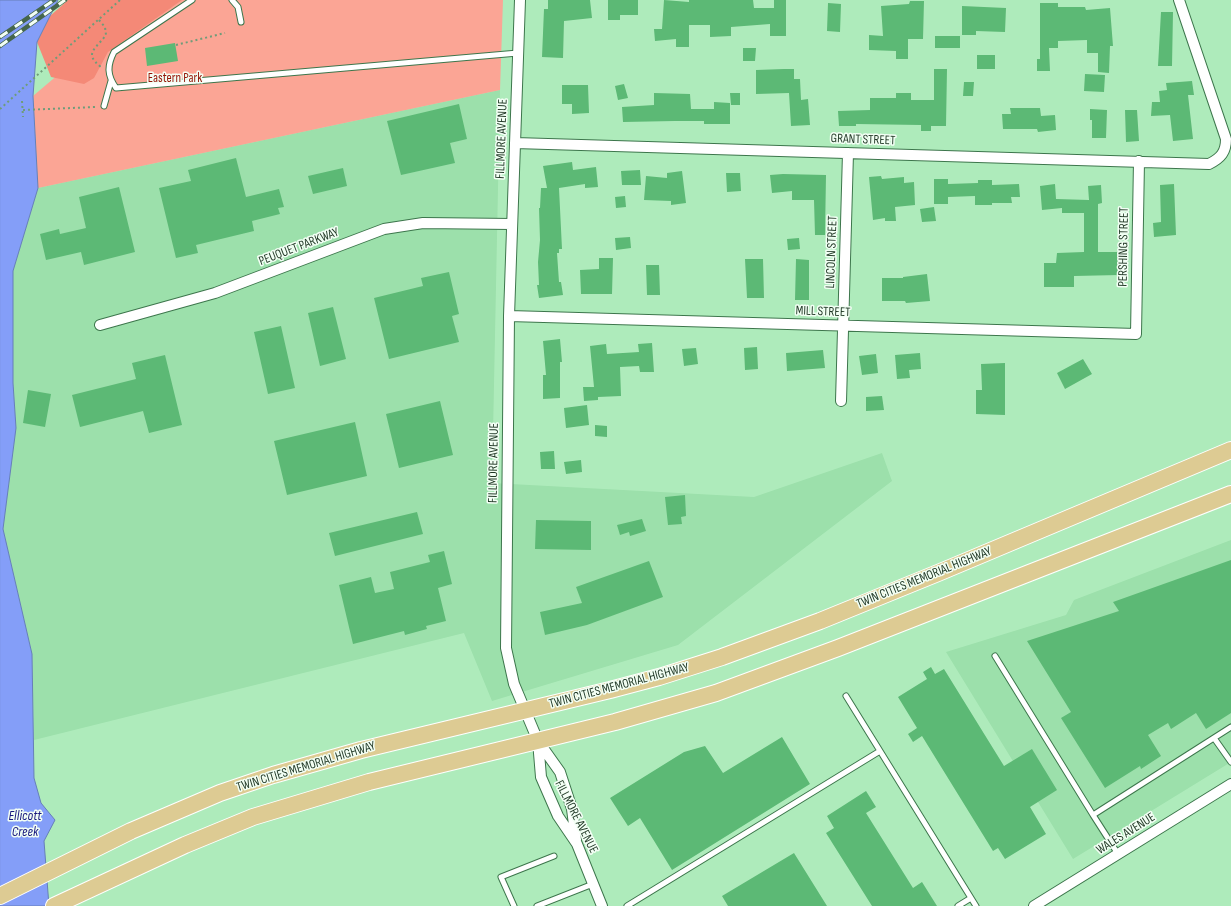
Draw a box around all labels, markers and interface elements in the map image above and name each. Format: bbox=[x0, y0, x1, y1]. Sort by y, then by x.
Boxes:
park label: Eastern Park bbox=[148, 71, 202, 87]
street label: FILLMORE AVENUE bbox=[493, 99, 511, 179]
street label: GRANT STREET bbox=[830, 131, 896, 149]
street label: PERSHING STREET bbox=[1116, 207, 1132, 287]
street label: LINCOLN STREET bbox=[823, 215, 841, 289]
street label: PEUQUET PARKWAY bbox=[257, 225, 341, 269]
street label: MILL STREET bbox=[795, 303, 851, 321]
street label: FILLMORE AVENUE bbox=[486, 423, 502, 503]
street label: TWIN CITIES MEMORIAL HIGHWAY bbox=[854, 544, 994, 612]
street label: TWIN CITIES MEMORIAL HIGHWAY bbox=[547, 660, 691, 712]
street label: TWIN CITIES MEMORIAL HIGHWAY bbox=[235, 738, 377, 796]
street label: FILLMORE AVENUE bbox=[551, 778, 601, 856]
water label: Ellicott Creek bbox=[8, 808, 42, 840]
street label: WALES AVENUE bbox=[1094, 810, 1158, 858]

